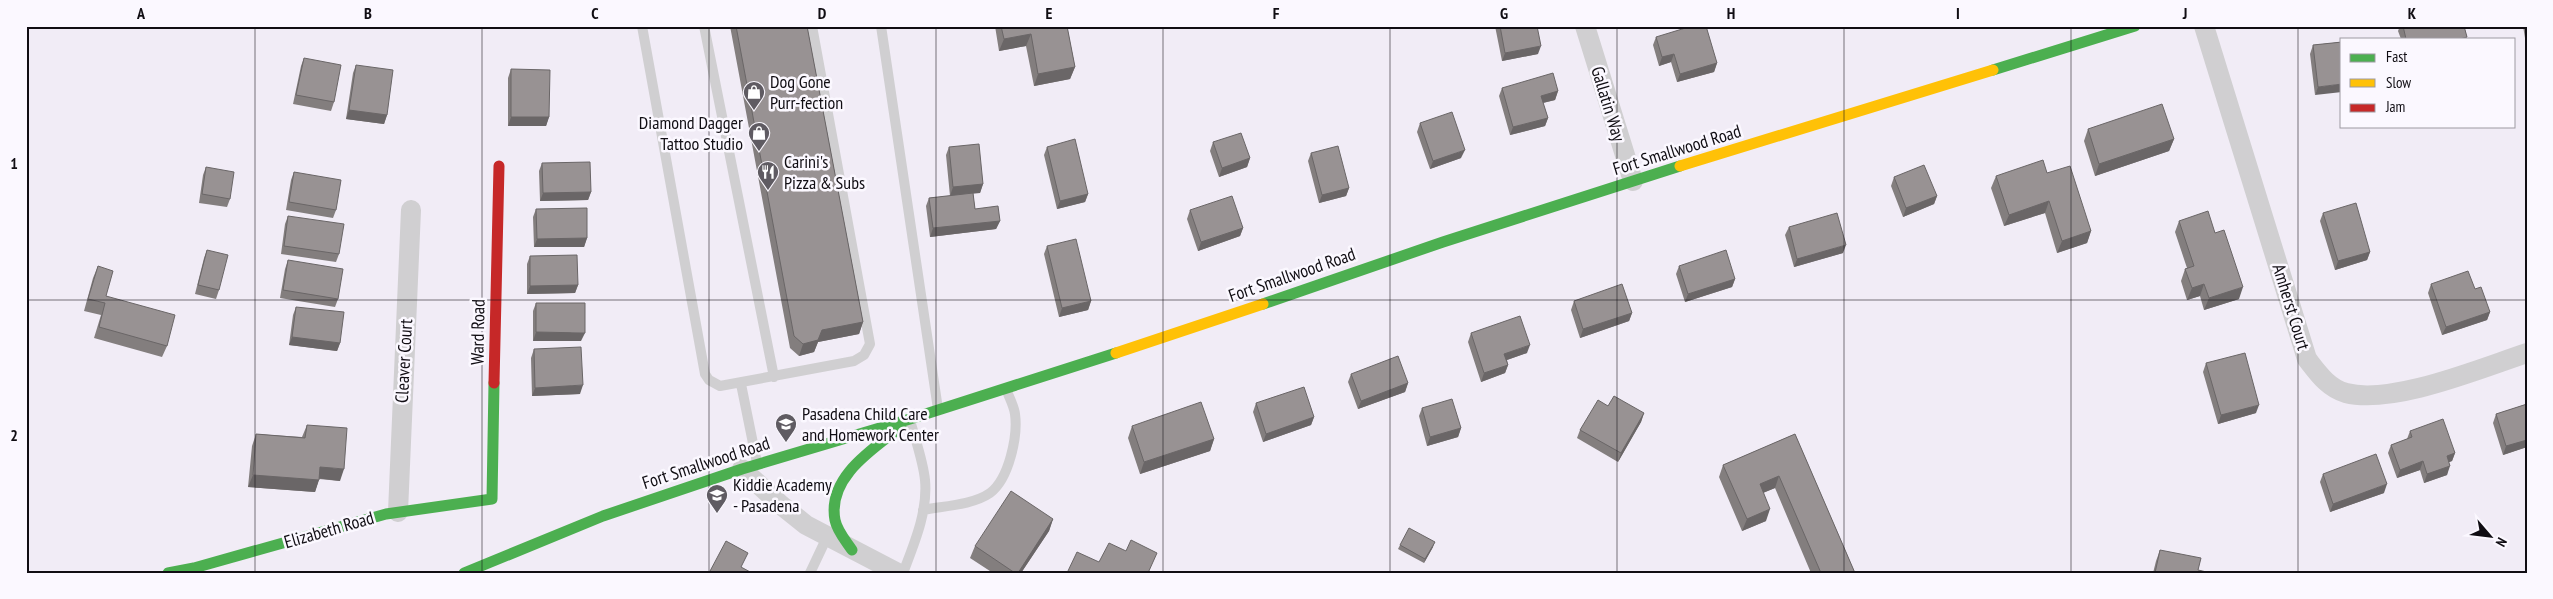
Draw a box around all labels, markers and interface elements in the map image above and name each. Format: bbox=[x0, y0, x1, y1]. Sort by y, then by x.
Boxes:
text: A bbox=[136, 3, 146, 23]
text: B bbox=[364, 3, 372, 23]
text: C bbox=[591, 3, 599, 23]
text: D bbox=[818, 3, 827, 23]
text: E bbox=[1046, 3, 1053, 23]
text: F bbox=[1273, 3, 1280, 23]
text: G bbox=[1500, 3, 1508, 23]
text: H bbox=[1727, 3, 1735, 23]
text: I bbox=[1956, 3, 1960, 23]
text: J bbox=[2182, 3, 2187, 23]
text: K bbox=[2408, 3, 2417, 23]
legend bbox=[2340, 38, 2516, 128]
text: Fast bbox=[2386, 47, 2407, 66]
street label: Gallatin Way bbox=[1586, 63, 1631, 144]
place label: Dog Gone Purr-fection bbox=[770, 70, 843, 114]
text: Slow bbox=[2386, 73, 2411, 92]
shop icon: Dog Gone Purr-fection bbox=[742, 80, 766, 111]
text: Jam bbox=[2385, 97, 2405, 116]
place label: Diamond Dagger Tattoo Studio bbox=[639, 111, 743, 155]
street label: Fort Smallwood Road bbox=[1610, 119, 1744, 180]
shop icon: Diamond Dagger Tattoo Studio bbox=[747, 121, 771, 152]
place label: Carini's Pizza & Subs bbox=[784, 150, 865, 194]
text: 1 bbox=[10, 153, 18, 173]
restaurant icon: Carini's Pizza & Subs bbox=[756, 160, 780, 191]
street label: Fort Smallwood Road bbox=[1225, 242, 1358, 307]
street label: Amherst Court bbox=[2267, 261, 2316, 353]
street label: Ward Road bbox=[465, 299, 490, 365]
street label: Cleaver Court bbox=[390, 318, 417, 403]
place label: Pasadena Child Care and Homework Center bbox=[802, 402, 939, 446]
school or university icon: Pasadena Child Care and Homework Center bbox=[774, 412, 798, 443]
text: 2 bbox=[10, 425, 18, 445]
street label: Fort Smallwood Road bbox=[639, 431, 772, 494]
place label: Kiddie Academy - Pasadena bbox=[733, 473, 832, 517]
school or university icon: Kiddie Academy - Pasadena bbox=[705, 483, 729, 514]
street label: Elizabeth Road bbox=[281, 506, 376, 553]
north arrow bbox=[2466, 512, 2516, 562]
text: N bbox=[2492, 535, 2511, 550]

